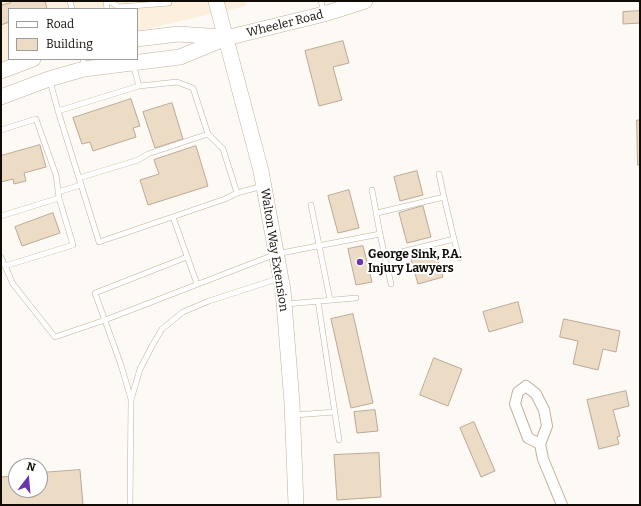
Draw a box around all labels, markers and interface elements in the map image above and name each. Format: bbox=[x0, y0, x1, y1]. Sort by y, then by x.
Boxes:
street label: Wheeler Road bbox=[245, 7, 325, 41]
legend bbox=[8, 8, 138, 60]
text: Road bbox=[46, 17, 74, 31]
text: Building bbox=[46, 37, 93, 51]
street label: Walton Way Extension bbox=[257, 187, 291, 313]
place label: George Sink, P.A. Injury Lawyers bbox=[368, 248, 462, 276]
marker: George Sink, P.A. Injury Lawyers bbox=[355, 257, 365, 267]
north arrow bbox=[8, 458, 48, 498]
text: N bbox=[25, 460, 37, 474]

